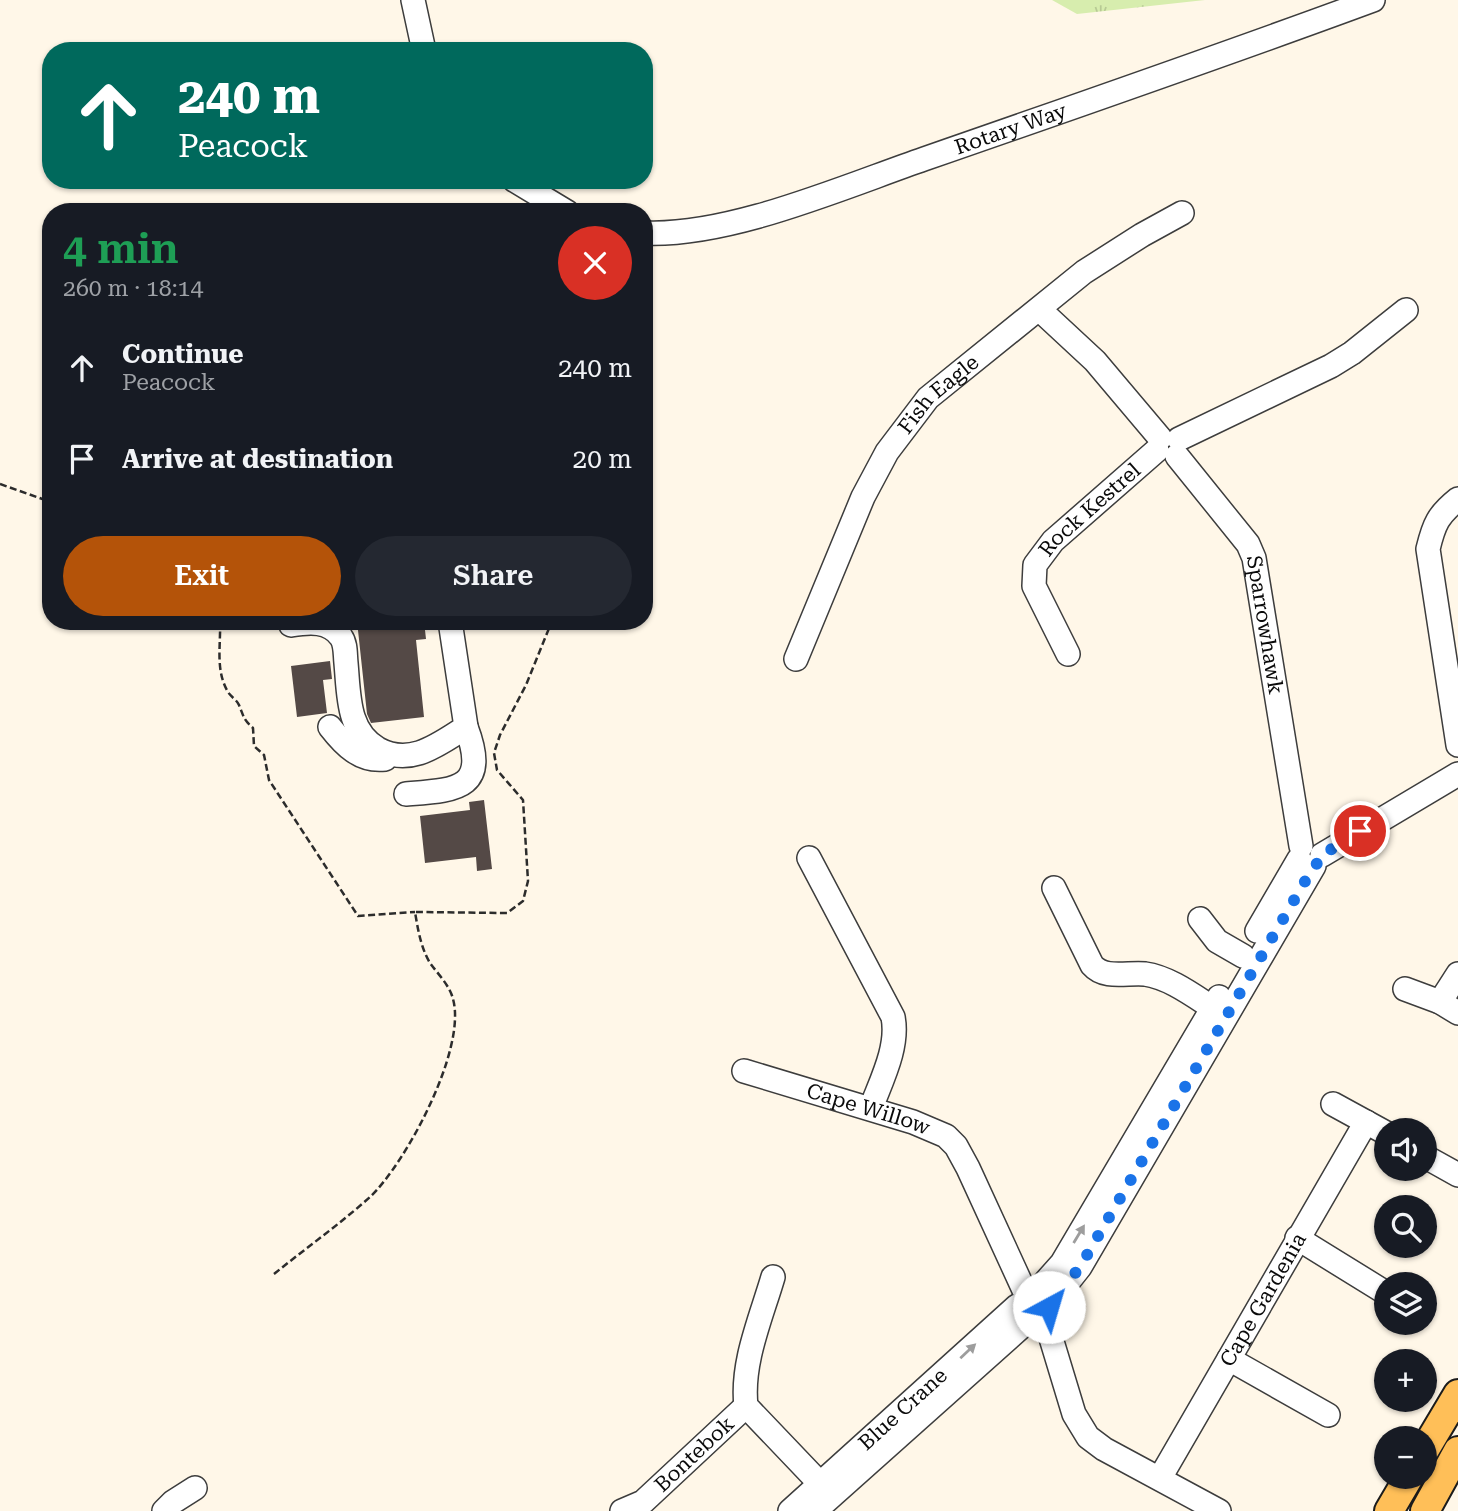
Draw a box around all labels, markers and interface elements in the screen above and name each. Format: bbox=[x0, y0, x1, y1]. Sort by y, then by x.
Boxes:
text: 240 m bbox=[178, 68, 320, 125]
icon: ahead bbox=[63, 70, 154, 161]
street label: Rotary Way bbox=[952, 98, 1070, 159]
text: Peacock bbox=[178, 127, 308, 165]
text: 4 min bbox=[63, 224, 179, 273]
button: close bbox=[558, 226, 632, 300]
text: 260 m · 18:14 bbox=[63, 275, 203, 302]
text: Continue bbox=[122, 339, 244, 369]
icon: ahead bbox=[63, 349, 101, 387]
street label: Fish Eagle bbox=[893, 350, 983, 438]
text: 240 m bbox=[558, 353, 632, 383]
text: Peacock bbox=[122, 369, 215, 396]
icon: arrive bbox=[63, 440, 101, 478]
text: Arrive at destination bbox=[122, 444, 393, 474]
text: 20 m bbox=[573, 444, 632, 474]
street label: Rock Kestrel bbox=[1034, 458, 1146, 561]
button: Exit bbox=[63, 536, 341, 616]
button: Share bbox=[355, 536, 632, 616]
street label: Sparrowhawk bbox=[1242, 554, 1288, 696]
pin bbox=[1330, 801, 1390, 861]
icon: arrive bbox=[1341, 812, 1379, 850]
street label: Cape Willow bbox=[804, 1079, 934, 1140]
map controls bbox=[1374, 1118, 1437, 1489]
button: sound bbox=[1374, 1118, 1437, 1181]
button: search bbox=[1374, 1195, 1437, 1258]
one-way arrow bbox=[1073, 1224, 1086, 1243]
street label: Cape Gardenia bbox=[1215, 1228, 1311, 1371]
position arrow bbox=[1012, 1270, 1086, 1344]
button: layers bbox=[1374, 1272, 1437, 1335]
one-way arrow bbox=[959, 1343, 976, 1359]
button: + bbox=[1374, 1349, 1437, 1412]
street label: Blue Crane bbox=[854, 1363, 952, 1455]
street label: Bontebok bbox=[650, 1412, 739, 1497]
button: − bbox=[1374, 1426, 1437, 1489]

